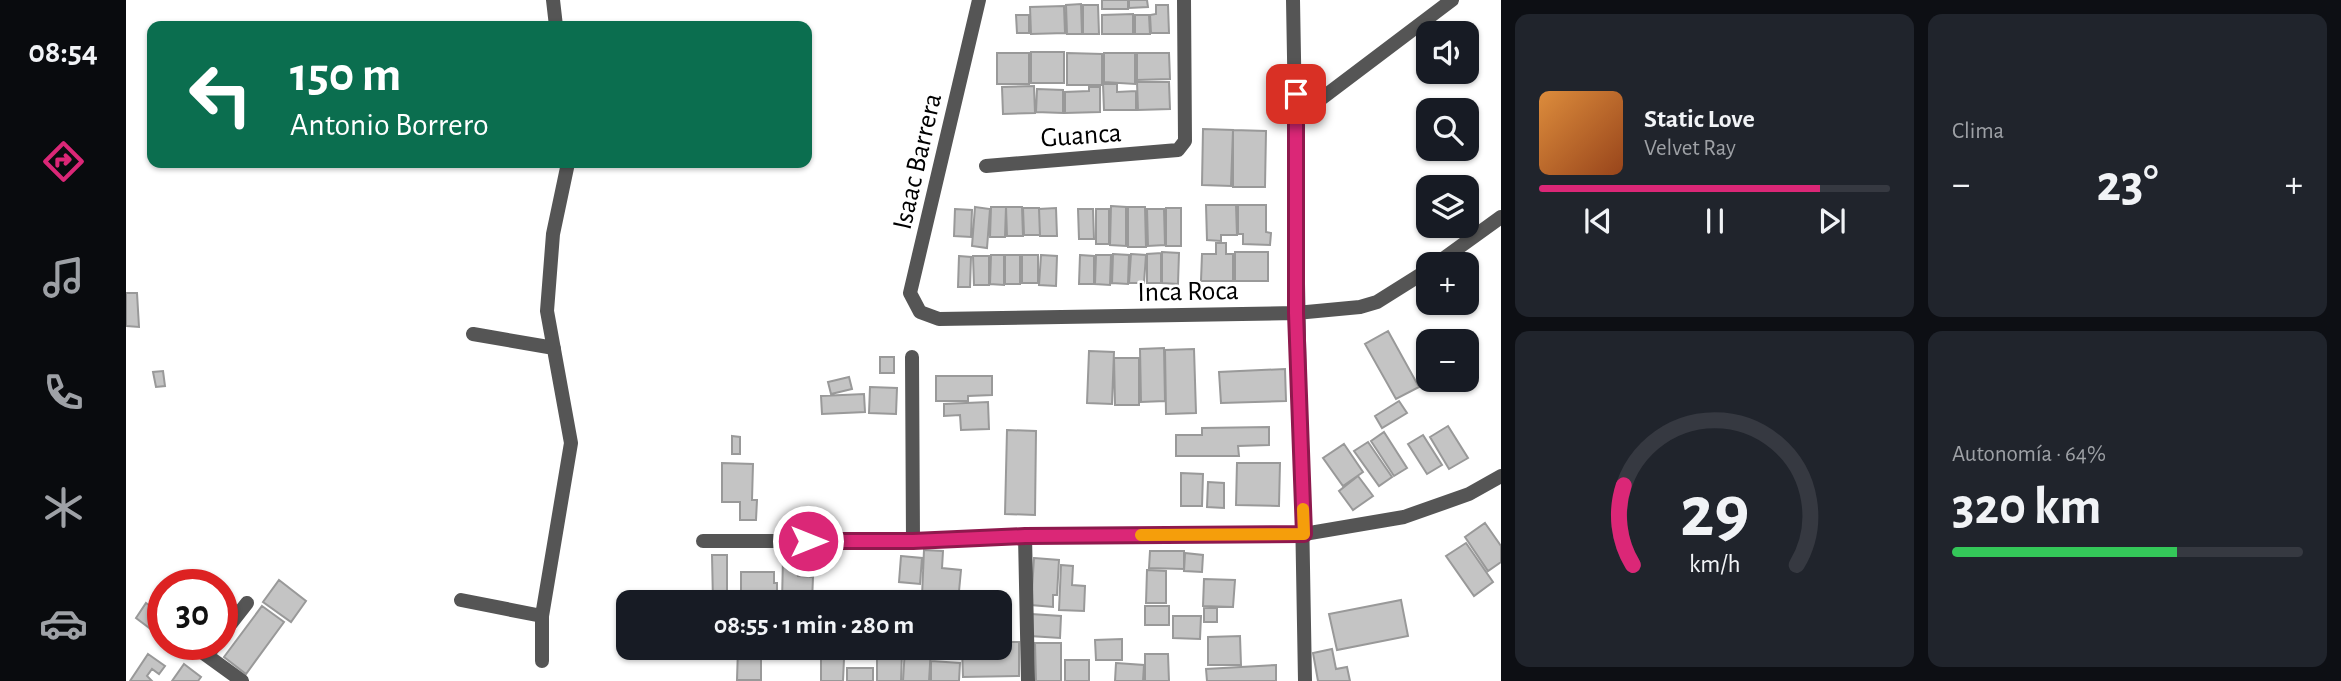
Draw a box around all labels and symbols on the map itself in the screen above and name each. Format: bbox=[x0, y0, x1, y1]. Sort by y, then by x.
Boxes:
pin bbox=[1266, 64, 1326, 124]
street label: Isaac Barrera bbox=[889, 91, 947, 232]
street label: Guanca bbox=[1040, 119, 1123, 153]
street label: Inca Roca bbox=[1137, 277, 1239, 307]
position arrow bbox=[771, 504, 845, 578]
speed limit sign: 30 bbox=[147, 569, 238, 660]

